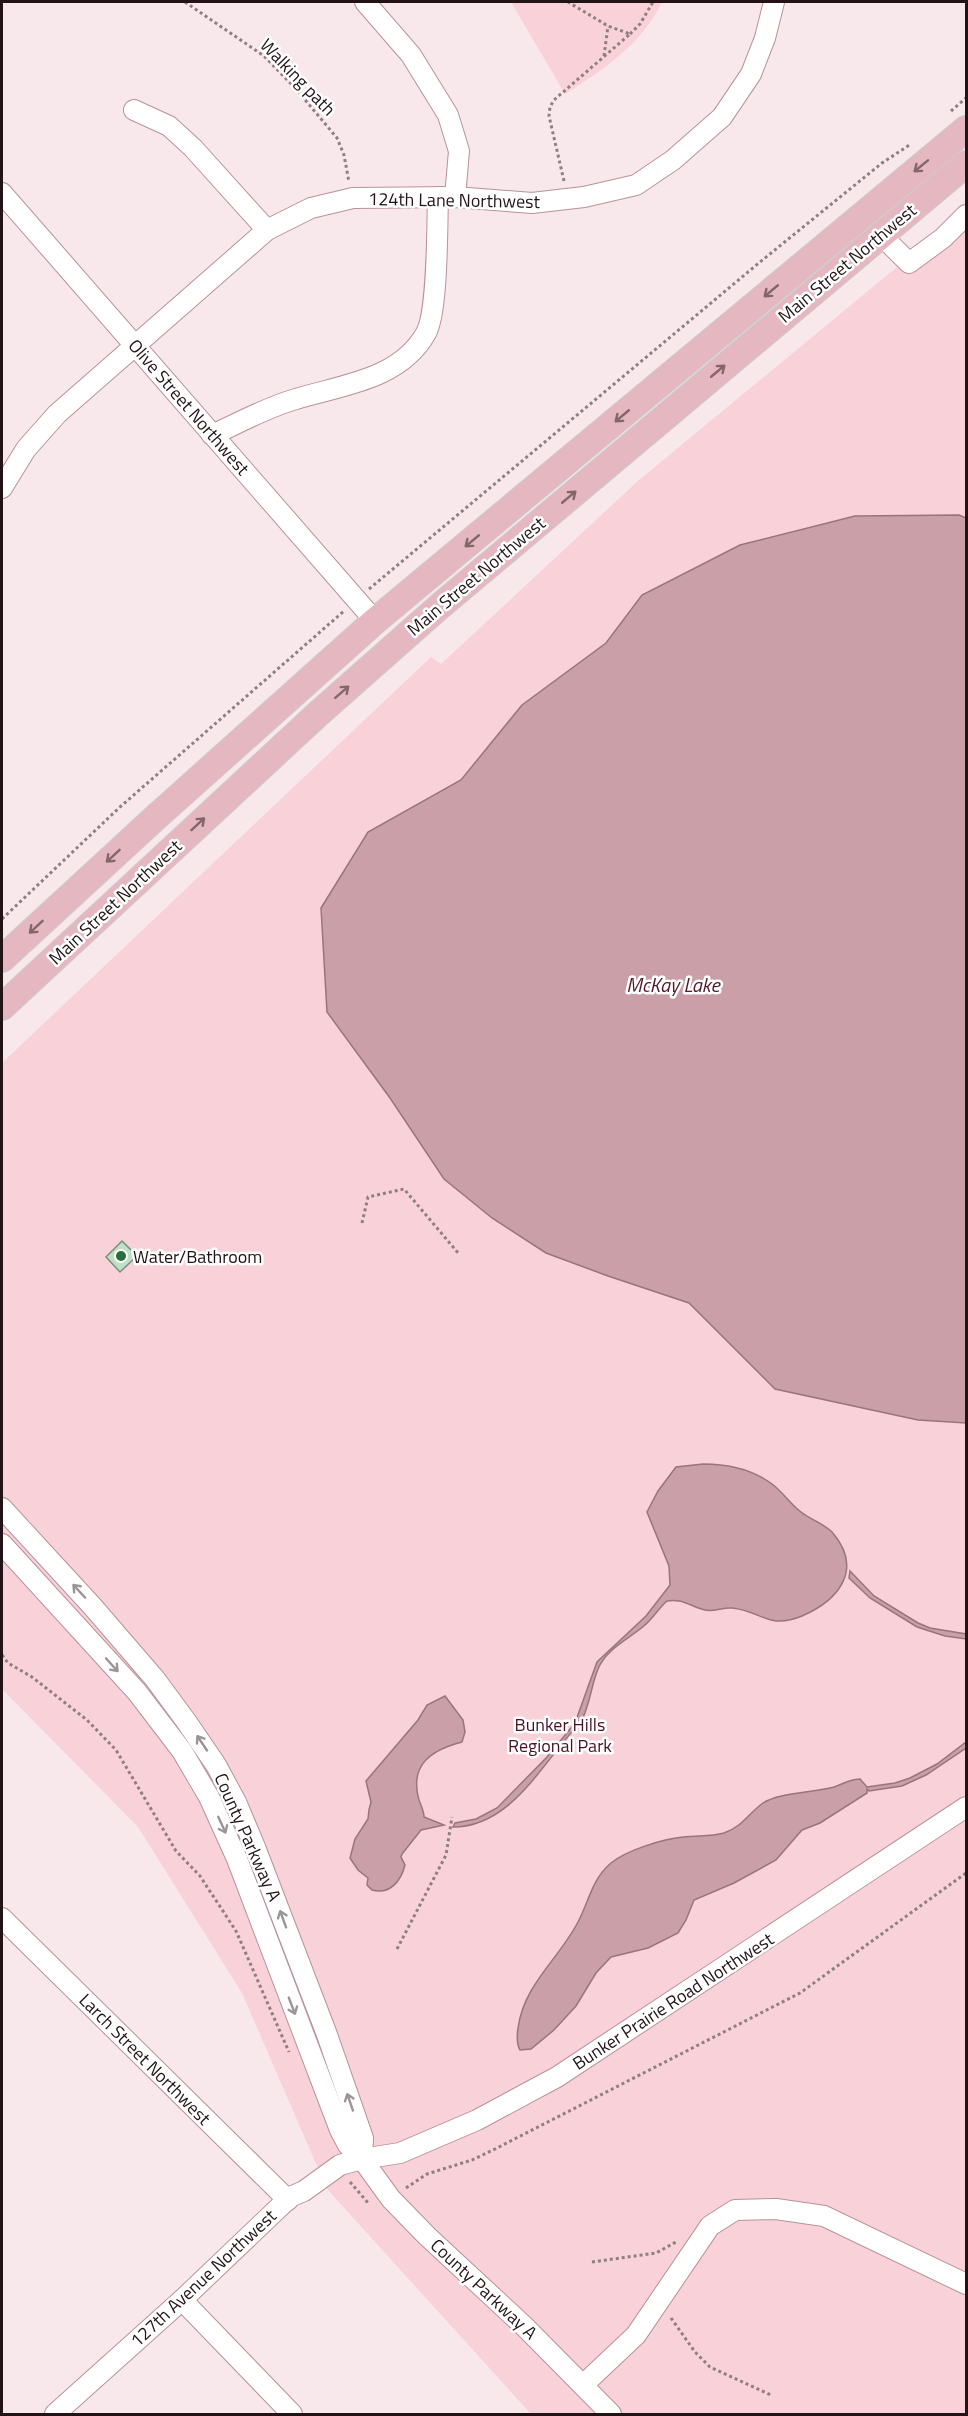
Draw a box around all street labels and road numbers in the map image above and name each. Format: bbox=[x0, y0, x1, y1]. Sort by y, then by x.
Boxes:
street label: Walking path bbox=[254, 32, 342, 122]
street label: 124th Lane Northwest bbox=[368, 185, 541, 215]
street label: Main Street Northwest bbox=[772, 197, 923, 329]
street label: Olive Street Northwest bbox=[122, 333, 256, 482]
street label: Main Street Northwest bbox=[401, 510, 552, 642]
street label: Main Street Northwest bbox=[42, 833, 188, 971]
street label: County Parkway A bbox=[208, 1769, 288, 1906]
street label: Bunker Prairie Road Northwest bbox=[567, 1925, 780, 2076]
street label: Larch Street Northwest bbox=[73, 1987, 217, 2131]
street label: 127th Avenue Northwest bbox=[124, 2202, 283, 2353]
street label: County Parkway A bbox=[424, 2232, 544, 2346]

